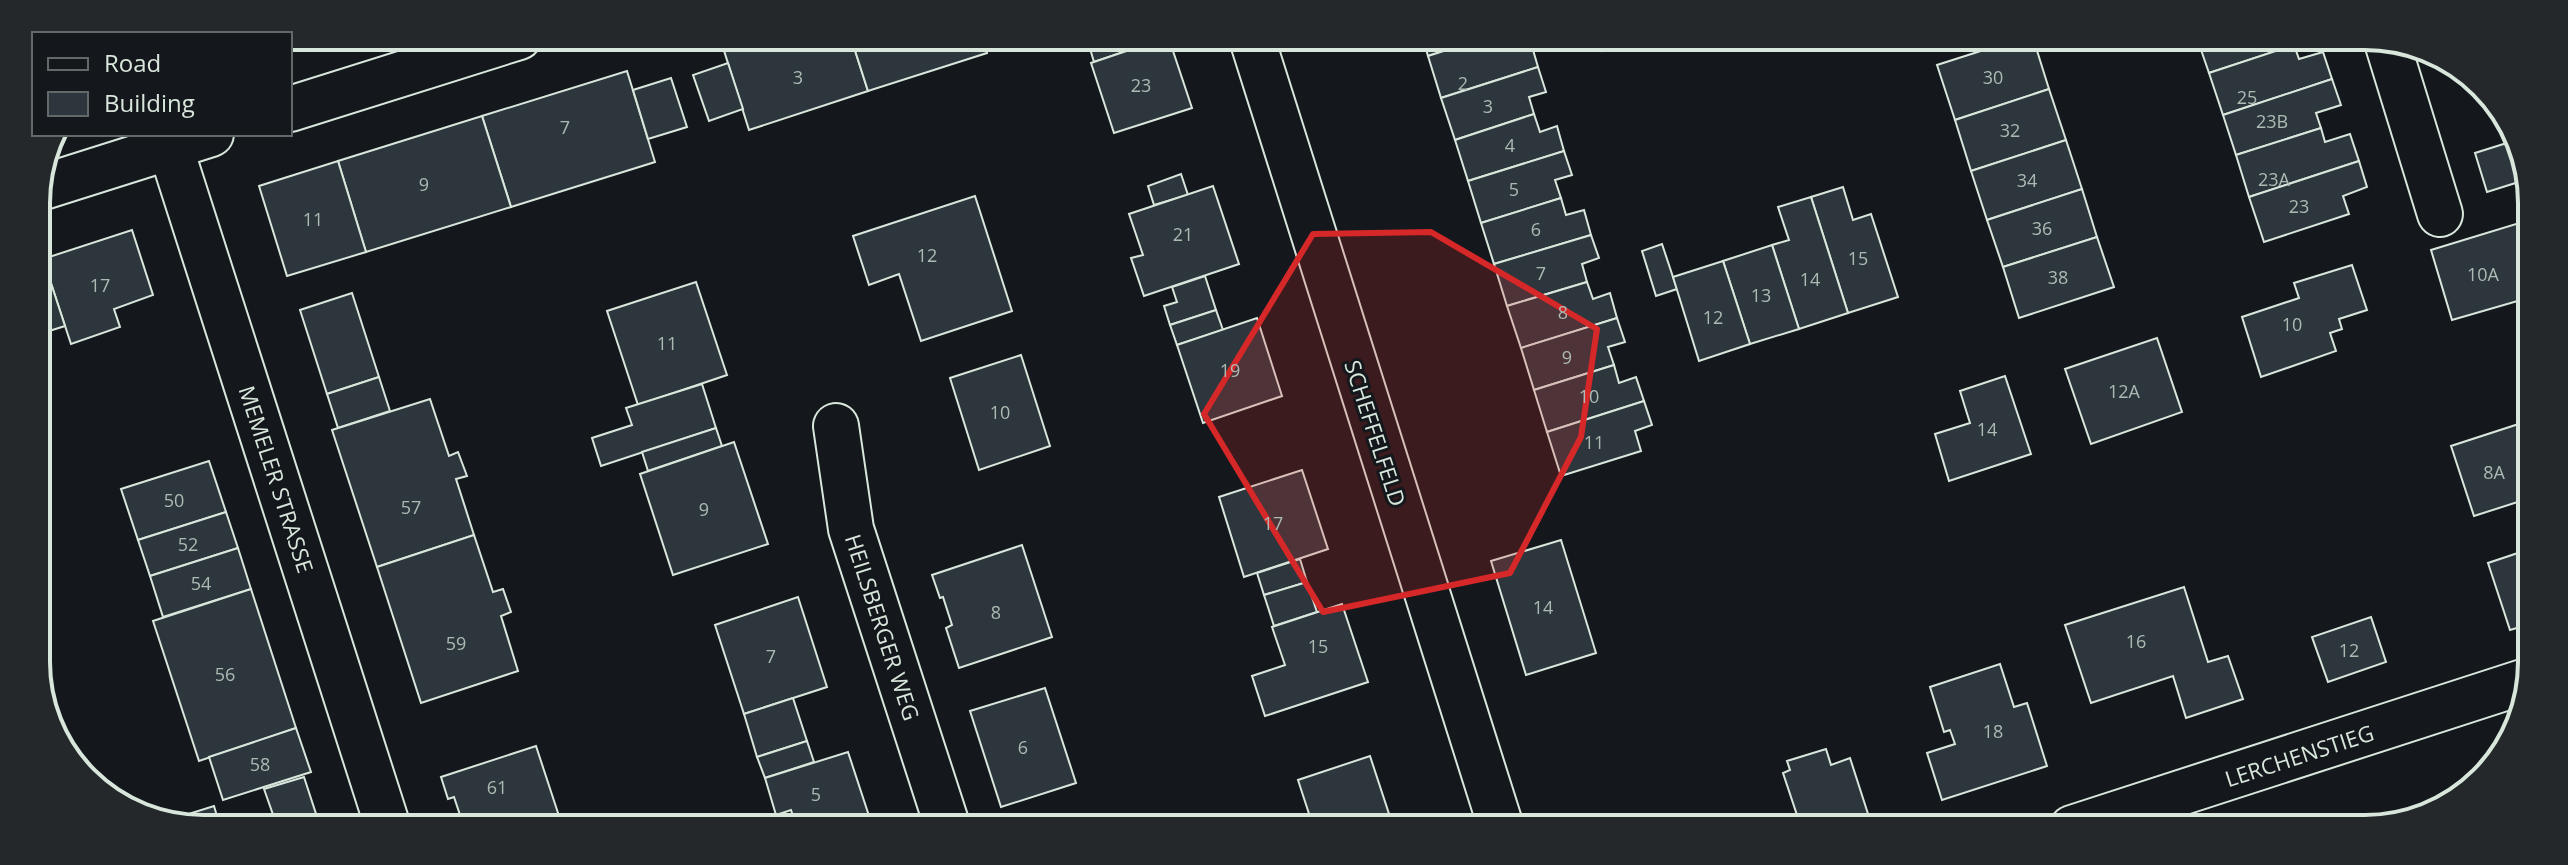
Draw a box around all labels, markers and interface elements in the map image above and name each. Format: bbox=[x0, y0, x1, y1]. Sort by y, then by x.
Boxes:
legend bbox=[32, 32, 292, 136]
text: Road bbox=[104, 46, 161, 79]
house number: 3 bbox=[793, 65, 803, 89]
house number: 30 bbox=[1983, 65, 2003, 89]
house number: 2 bbox=[1458, 71, 1468, 95]
house number: 23 bbox=[1131, 73, 1151, 97]
house number: 25 bbox=[2237, 85, 2257, 109]
text: Building bbox=[104, 86, 195, 119]
house number: 3 bbox=[1483, 94, 1493, 118]
house number: 23B bbox=[2256, 109, 2288, 133]
house number: 7 bbox=[560, 115, 570, 139]
house number: 32 bbox=[2000, 118, 2020, 142]
house number: 4 bbox=[1505, 133, 1515, 157]
house number: 23A bbox=[2258, 167, 2291, 191]
house number: 34 bbox=[2017, 168, 2037, 192]
house number: 9 bbox=[419, 172, 429, 196]
house number: 5 bbox=[1509, 177, 1519, 201]
house number: 23 bbox=[2289, 194, 2309, 218]
house number: 11 bbox=[303, 207, 323, 231]
house number: 36 bbox=[2032, 216, 2052, 240]
house number: 6 bbox=[1531, 217, 1541, 241]
house number: 21 bbox=[1173, 222, 1193, 246]
house number: 12 bbox=[917, 243, 937, 267]
house number: 15 bbox=[1848, 246, 1868, 270]
house number: 7 bbox=[1536, 261, 1546, 285]
house number: 10A bbox=[2467, 262, 2500, 286]
house number: 38 bbox=[2048, 265, 2068, 289]
house number: 14 bbox=[1800, 267, 1820, 291]
house number: 17 bbox=[90, 273, 110, 297]
house number: 13 bbox=[1751, 283, 1771, 307]
house number: 8 bbox=[1558, 300, 1568, 324]
house number: 12 bbox=[1703, 305, 1723, 329]
house number: 10 bbox=[2282, 312, 2302, 336]
house number: 11 bbox=[657, 331, 677, 355]
house number: 9 bbox=[1562, 345, 1572, 369]
street label: SCHEFFELFELD bbox=[1338, 356, 1414, 510]
house number: 19 bbox=[1220, 358, 1240, 382]
house number: 12A bbox=[2108, 379, 2141, 403]
street label: MEMELER STRASSE bbox=[233, 382, 321, 576]
house number: 10 bbox=[1579, 384, 1599, 408]
house number: 10 bbox=[990, 400, 1010, 424]
house number: 14 bbox=[1977, 417, 1997, 441]
house number: 11 bbox=[1584, 430, 1604, 454]
house number: 8A bbox=[2483, 460, 2505, 484]
house number: 50 bbox=[164, 488, 184, 512]
house number: 57 bbox=[401, 495, 421, 519]
house number: 9 bbox=[699, 497, 709, 521]
house number: 17 bbox=[1263, 511, 1283, 535]
street label: HEILSBERGER WEG bbox=[839, 530, 927, 724]
house number: 52 bbox=[178, 532, 198, 556]
house number: 54 bbox=[191, 571, 211, 595]
house number: 14 bbox=[1533, 595, 1553, 619]
house number: 8 bbox=[991, 600, 1001, 624]
house number: 16 bbox=[2126, 629, 2146, 653]
house number: 59 bbox=[446, 631, 466, 655]
house number: 15 bbox=[1308, 634, 1328, 658]
house number: 12 bbox=[2339, 638, 2359, 662]
house number: 7 bbox=[766, 644, 776, 668]
house number: 56 bbox=[215, 662, 235, 686]
street label: LERCHENSTIEG bbox=[2221, 717, 2377, 793]
house number: 18 bbox=[1983, 719, 2003, 743]
house number: 6 bbox=[1018, 735, 1028, 759]
house number: 58 bbox=[250, 752, 270, 776]
house number: 61 bbox=[487, 775, 507, 799]
house number: 5 bbox=[811, 782, 821, 806]

